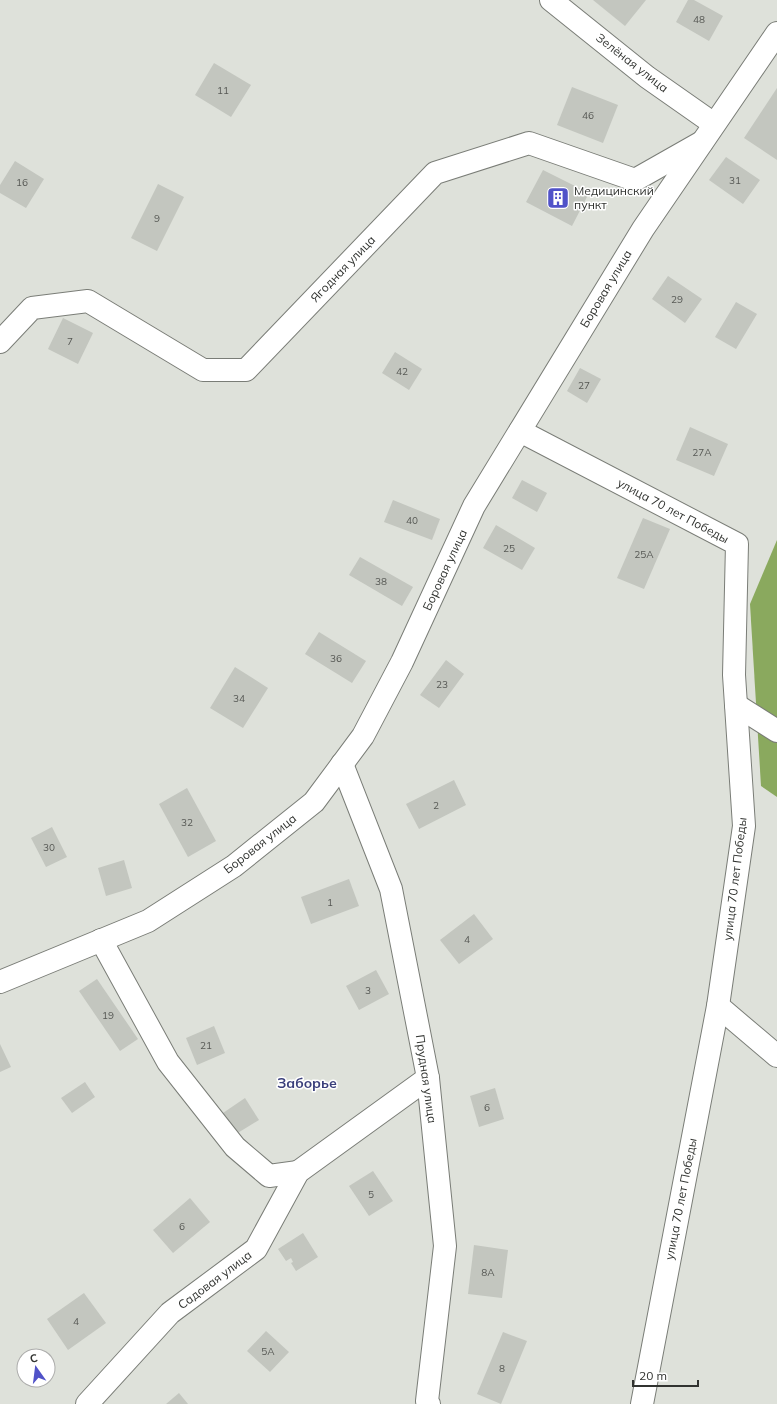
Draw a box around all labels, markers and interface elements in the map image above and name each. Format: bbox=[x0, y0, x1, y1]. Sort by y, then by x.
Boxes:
house number: 48 bbox=[693, 13, 705, 26]
street label: Зелёная улица bbox=[593, 30, 671, 95]
house number: 11 bbox=[217, 84, 229, 97]
house number: 46 bbox=[582, 109, 594, 122]
house number: 31 bbox=[729, 174, 741, 187]
house number: 16 bbox=[16, 176, 28, 189]
place label: Медицинский пункт bbox=[574, 183, 654, 212]
building icon: Медицинский пункт bbox=[545, 185, 571, 211]
house number: 9 bbox=[154, 212, 160, 225]
street label: Ягодная улица bbox=[307, 232, 378, 305]
street label: Боровая улица bbox=[576, 247, 635, 330]
house number: 29 bbox=[671, 293, 683, 306]
house number: 7 bbox=[67, 335, 73, 348]
house number: 42 bbox=[396, 365, 408, 378]
house number: 27 bbox=[578, 379, 590, 392]
house number: 27А bbox=[692, 446, 712, 459]
street label: улица 70 лет Победы bbox=[615, 475, 731, 546]
house number: 40 bbox=[406, 514, 418, 527]
street label: Боровая улица bbox=[419, 527, 470, 613]
house number: 25 bbox=[503, 542, 515, 555]
house number: 25А bbox=[634, 548, 654, 561]
house number: 38 bbox=[375, 575, 387, 588]
house number: 36 bbox=[330, 652, 342, 665]
house number: 23 bbox=[436, 678, 448, 691]
house number: 34 bbox=[233, 692, 245, 705]
house number: 2 bbox=[433, 799, 439, 812]
street label: Боровая улица bbox=[220, 811, 299, 877]
house number: 32 bbox=[181, 816, 193, 829]
street label: улица 70 лет Победы bbox=[720, 817, 749, 941]
house number: 30 bbox=[43, 841, 55, 854]
house number: 1 bbox=[327, 896, 333, 909]
house number: 4 bbox=[464, 933, 470, 946]
house number: 3 bbox=[365, 984, 371, 997]
house number: 19 bbox=[102, 1009, 114, 1022]
street label: Прудная улица bbox=[413, 1034, 440, 1124]
house number: 21 bbox=[200, 1039, 212, 1052]
district label: Заборье bbox=[277, 1074, 337, 1092]
house number: 6 bbox=[484, 1101, 490, 1114]
street label: улица 70 лет Победы bbox=[661, 1137, 700, 1261]
house number: 5 bbox=[368, 1188, 374, 1201]
house number: 6 bbox=[179, 1220, 185, 1233]
street label: Садовая улица bbox=[175, 1247, 255, 1312]
house number: 8А bbox=[481, 1266, 495, 1279]
house number: 4 bbox=[73, 1315, 79, 1328]
house number: 5А bbox=[261, 1345, 275, 1358]
north arrow bbox=[16, 1348, 56, 1388]
text: С bbox=[28, 1350, 39, 1366]
house number: 8 bbox=[499, 1362, 505, 1375]
scale bar bbox=[633, 1362, 698, 1388]
text: 20 m bbox=[639, 1368, 667, 1383]

